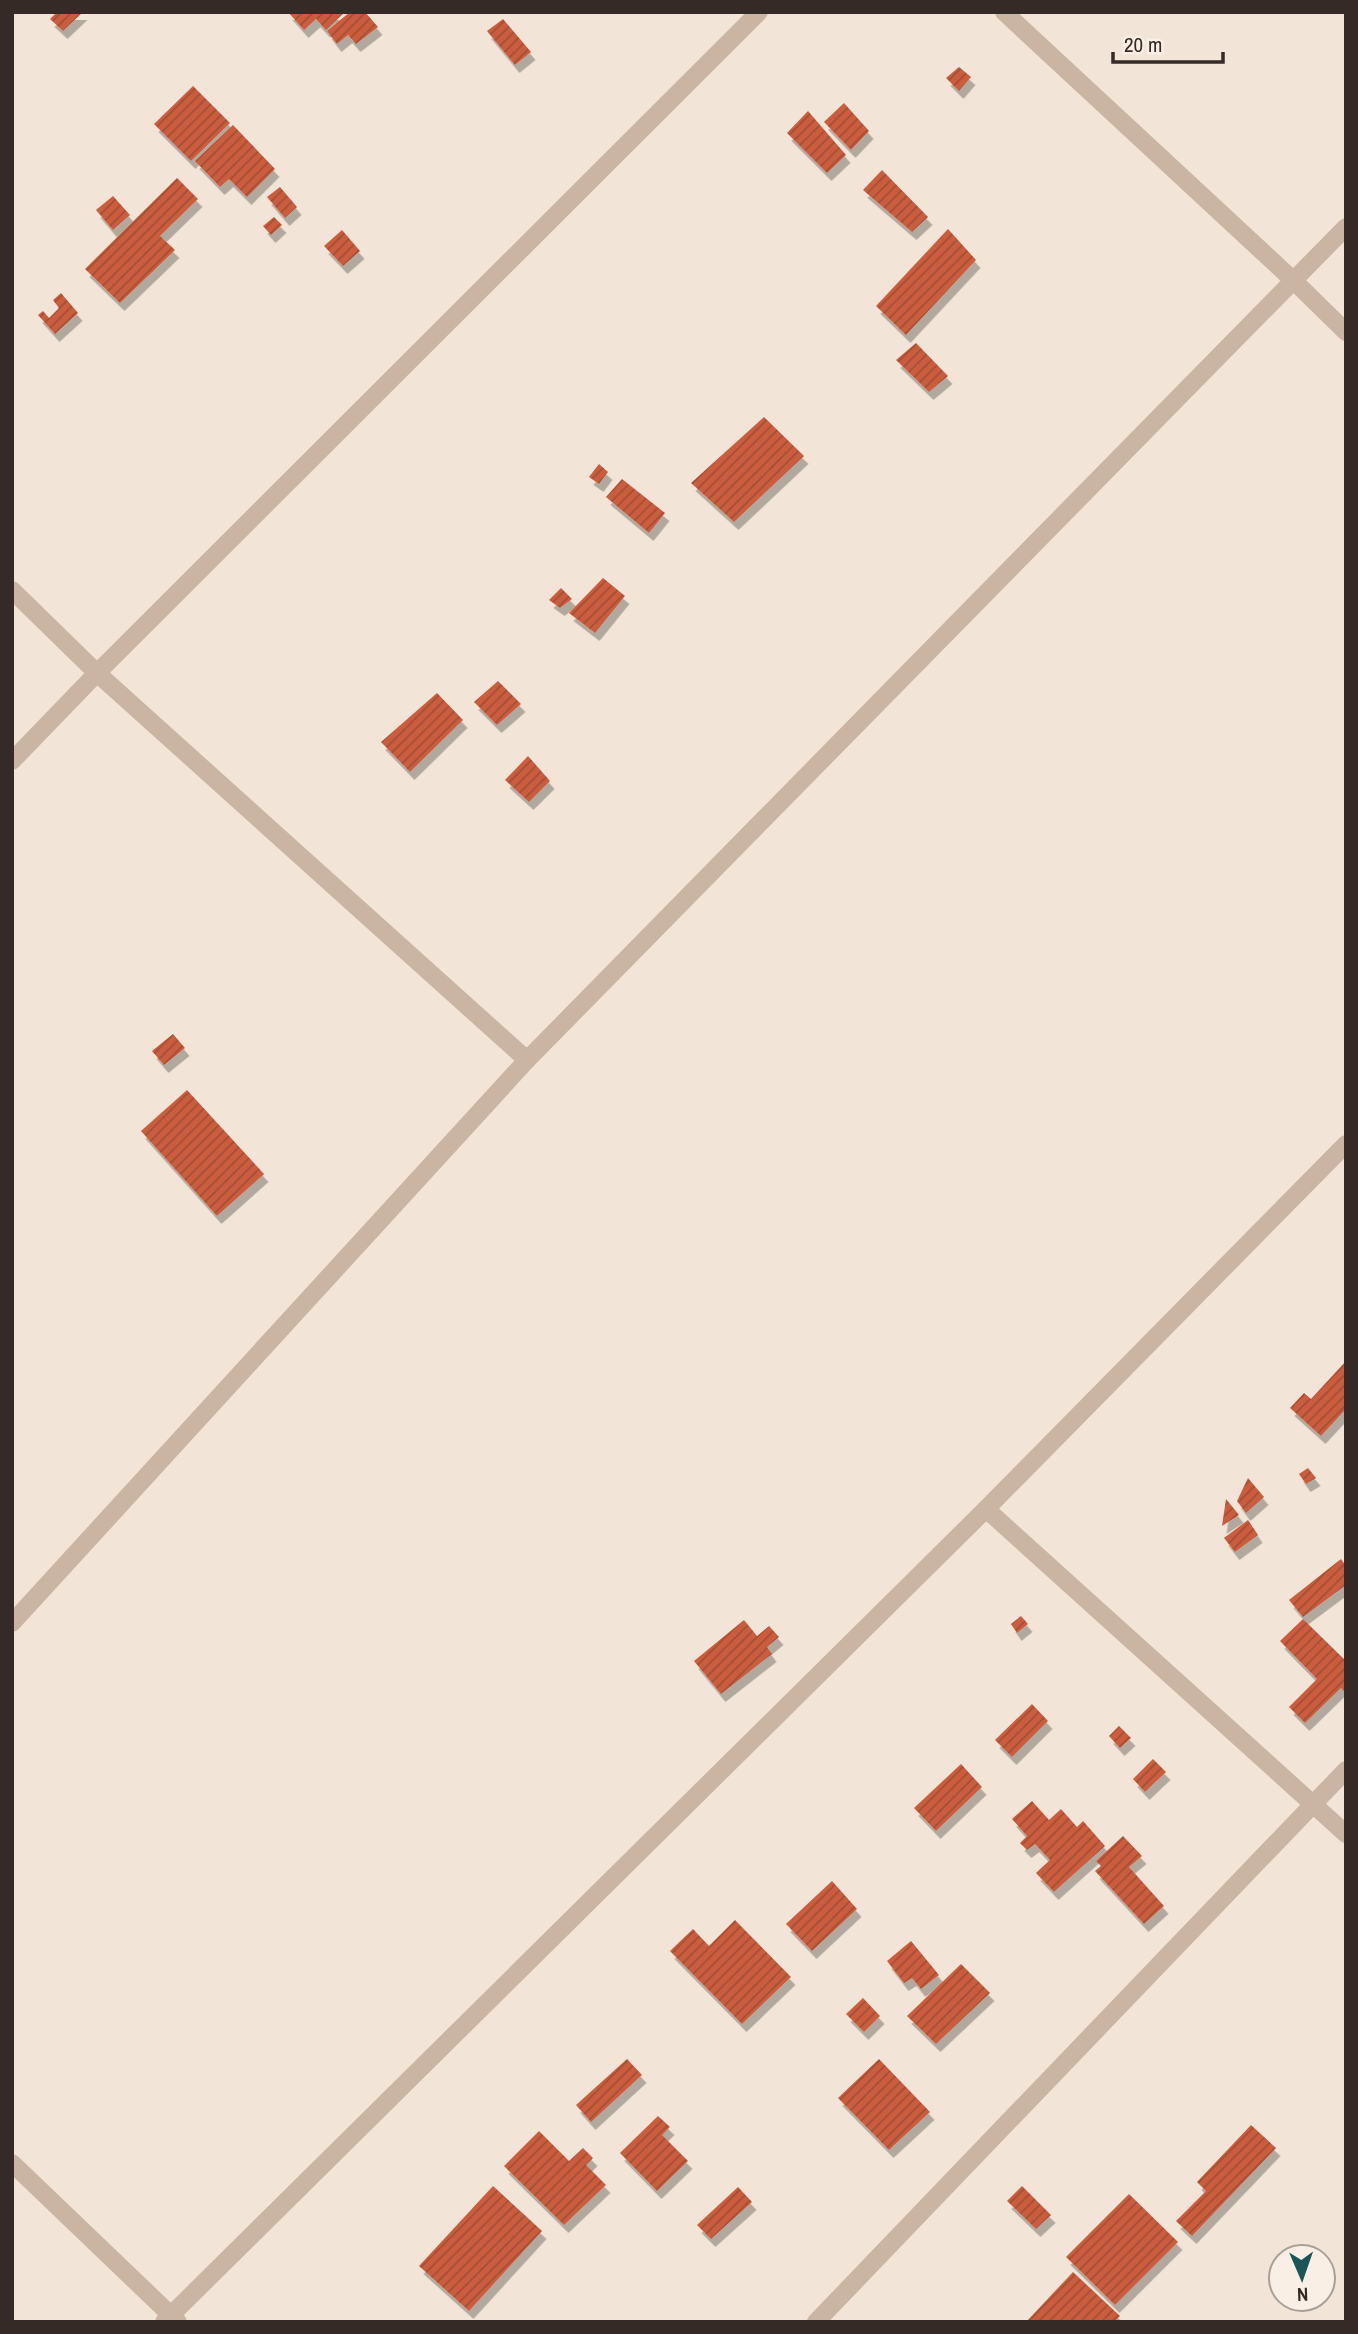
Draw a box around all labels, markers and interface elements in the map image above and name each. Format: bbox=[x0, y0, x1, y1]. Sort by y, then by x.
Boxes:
scale bar bbox=[1113, 21, 1223, 65]
text: 20 m bbox=[1124, 30, 1162, 59]
north arrow bbox=[1267, 2243, 1337, 2313]
text: N bbox=[1297, 2282, 1309, 2308]

